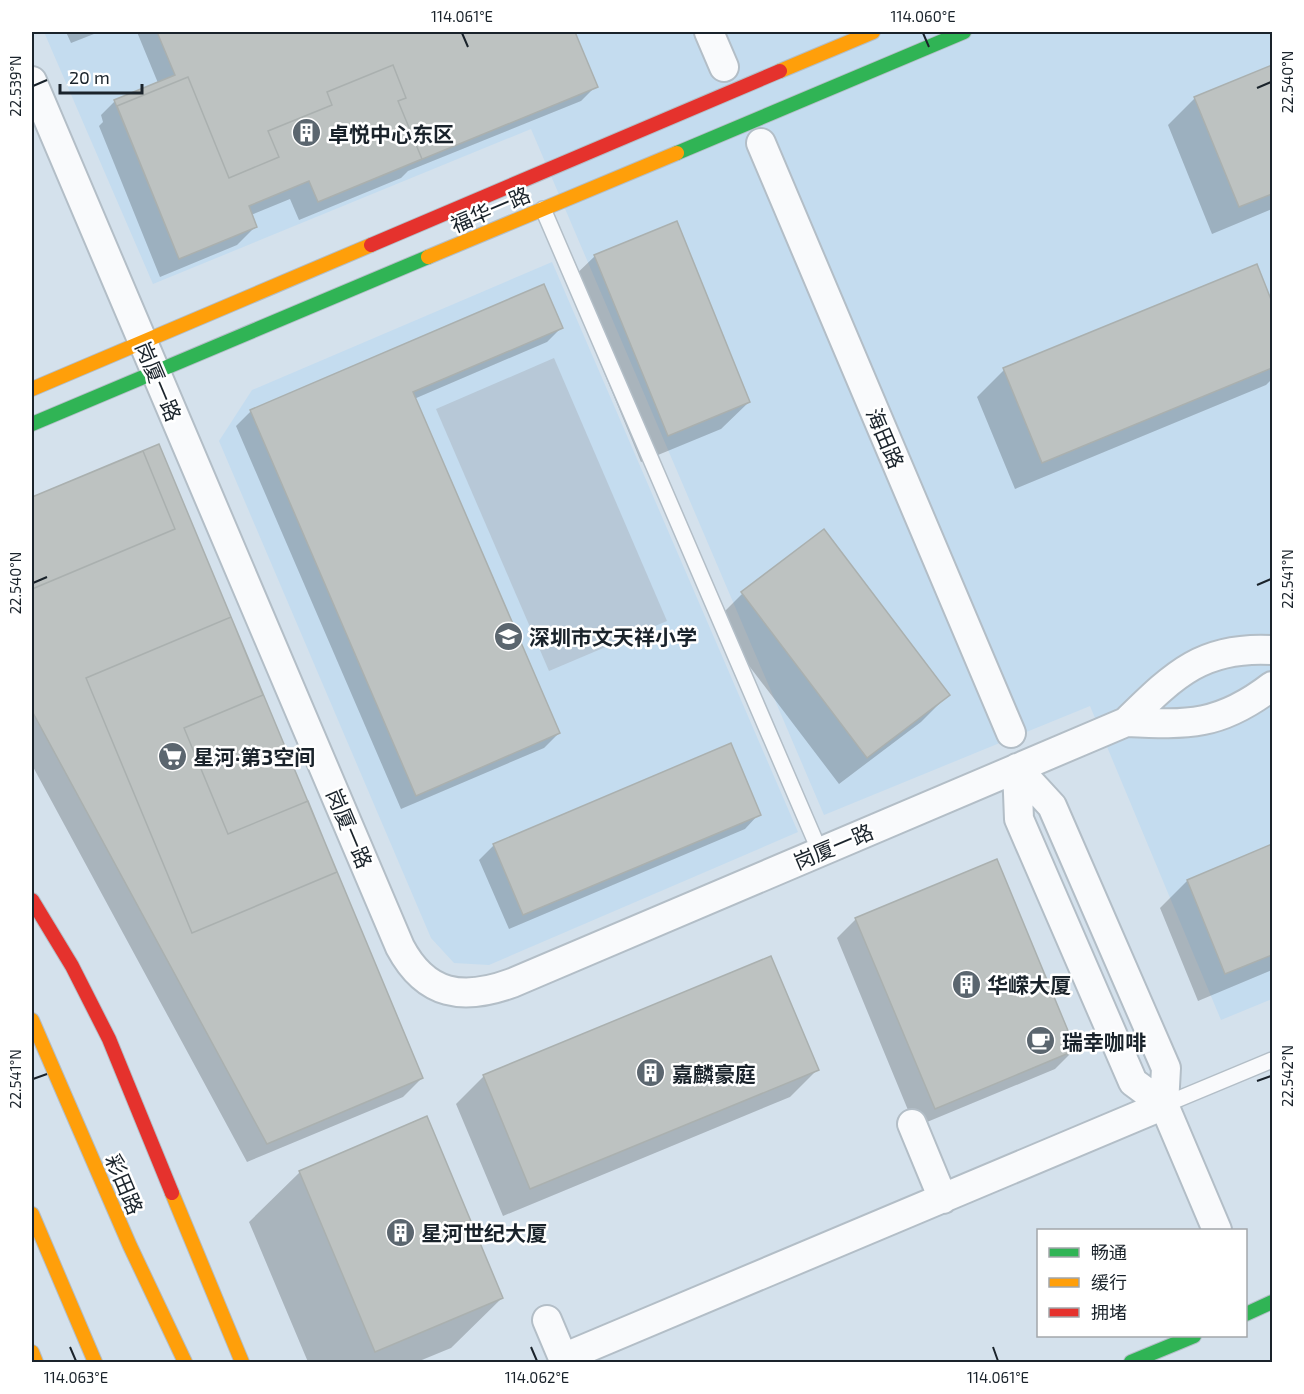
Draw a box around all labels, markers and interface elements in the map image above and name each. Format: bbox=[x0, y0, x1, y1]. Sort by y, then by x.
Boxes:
text: 114.061°E bbox=[431, 7, 493, 25]
text: 114.060°E bbox=[890, 7, 956, 25]
text: 22.540°N bbox=[1278, 51, 1296, 113]
text: 22.539°N bbox=[6, 55, 24, 117]
scale bar bbox=[60, 57, 142, 95]
text: 20 m bbox=[69, 66, 110, 88]
building icon: 卓悦中心东区 bbox=[291, 117, 323, 149]
place label: 卓悦中心东区 bbox=[328, 121, 454, 146]
street label: 福华一路 bbox=[446, 181, 534, 237]
street label: 岗厦一路 bbox=[131, 337, 187, 425]
street label: 海田路 bbox=[862, 404, 910, 472]
text: 22.541°N bbox=[1278, 549, 1296, 609]
text: 22.540°N bbox=[6, 552, 24, 614]
school or university icon: 深圳市文天祥小学 bbox=[492, 620, 524, 652]
place label: 深圳市文天祥小学 bbox=[529, 624, 697, 649]
supermarket icon: 星河·第3空间 bbox=[156, 740, 188, 772]
place label: 星河·第3空间 bbox=[193, 744, 315, 769]
street label: 岗厦一路 bbox=[322, 784, 378, 872]
street label: 岗厦一路 bbox=[789, 818, 877, 874]
building icon: 华嵘大厦 bbox=[950, 968, 982, 1000]
place label: 华嵘大厦 bbox=[987, 972, 1071, 997]
cafe icon: 瑞幸咖啡 bbox=[1025, 1025, 1057, 1057]
place label: 瑞幸咖啡 bbox=[1062, 1029, 1146, 1054]
text: 22.542°N bbox=[1278, 1045, 1296, 1107]
text: 22.541°N bbox=[6, 1049, 24, 1109]
building icon: 嘉麟豪庭 bbox=[635, 1057, 667, 1089]
place label: 嘉麟豪庭 bbox=[672, 1061, 756, 1086]
street label: 彩田路 bbox=[101, 1150, 149, 1218]
building icon: 星河世纪大厦 bbox=[384, 1216, 416, 1248]
place label: 星河世纪大厦 bbox=[421, 1220, 547, 1245]
legend bbox=[1037, 1229, 1247, 1337]
text: 畅通 bbox=[1091, 1241, 1127, 1263]
text: 缓行 bbox=[1091, 1271, 1127, 1293]
text: 拥堵 bbox=[1091, 1301, 1127, 1323]
text: 114.063°E bbox=[44, 1368, 108, 1386]
text: 114.062°E bbox=[505, 1368, 569, 1386]
text: 114.061°E bbox=[967, 1368, 1029, 1386]

